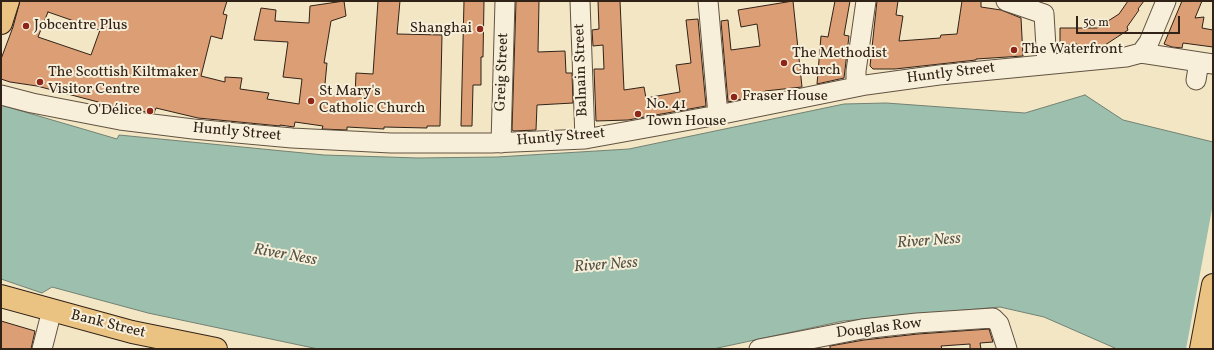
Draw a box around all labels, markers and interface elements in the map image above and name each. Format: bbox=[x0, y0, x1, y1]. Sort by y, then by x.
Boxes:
scale bar bbox=[1078, 8, 1182, 34]
text: 50 m bbox=[1083, 15, 1109, 31]
place label: Jobcentre Plus bbox=[34, 17, 127, 35]
place label: Shanghai bbox=[410, 20, 472, 38]
marker: Jobcentre Plus bbox=[21, 21, 31, 31]
street label: Balnain Street bbox=[571, 23, 593, 117]
marker: Shanghai bbox=[475, 24, 485, 34]
street label: Greig Street bbox=[493, 32, 513, 112]
place label: The Waterfront bbox=[1022, 41, 1123, 59]
place label: The Methodist Church bbox=[792, 45, 887, 80]
marker: The Waterfront bbox=[1009, 45, 1019, 55]
marker: The Methodist Church bbox=[779, 58, 789, 68]
street label: Huntly Street bbox=[906, 60, 996, 88]
place label: The Scottish Kiltmaker Visitor Centre bbox=[48, 64, 198, 99]
marker: The Scottish Kiltmaker Visitor Centre bbox=[35, 77, 45, 87]
place label: St Mary's Catholic Church bbox=[319, 83, 426, 118]
place label: Fraser House bbox=[742, 88, 828, 106]
marker: Fraser House bbox=[729, 92, 739, 102]
marker: St Mary's Catholic Church bbox=[306, 96, 316, 106]
place label: No. 41 Town House bbox=[646, 96, 726, 131]
place label: O'Délice bbox=[87, 102, 142, 120]
marker: O'Délice bbox=[145, 106, 155, 116]
marker: No. 41 Town House bbox=[633, 109, 643, 119]
street label: Huntly Street bbox=[192, 120, 282, 146]
street label: Huntly Street bbox=[516, 125, 606, 151]
water label: River Ness bbox=[896, 230, 962, 254]
water label: River Ness bbox=[252, 241, 318, 271]
water label: River Ness bbox=[573, 254, 639, 278]
street label: Bank Street bbox=[69, 307, 147, 343]
street label: Douglas Row bbox=[835, 315, 923, 343]

